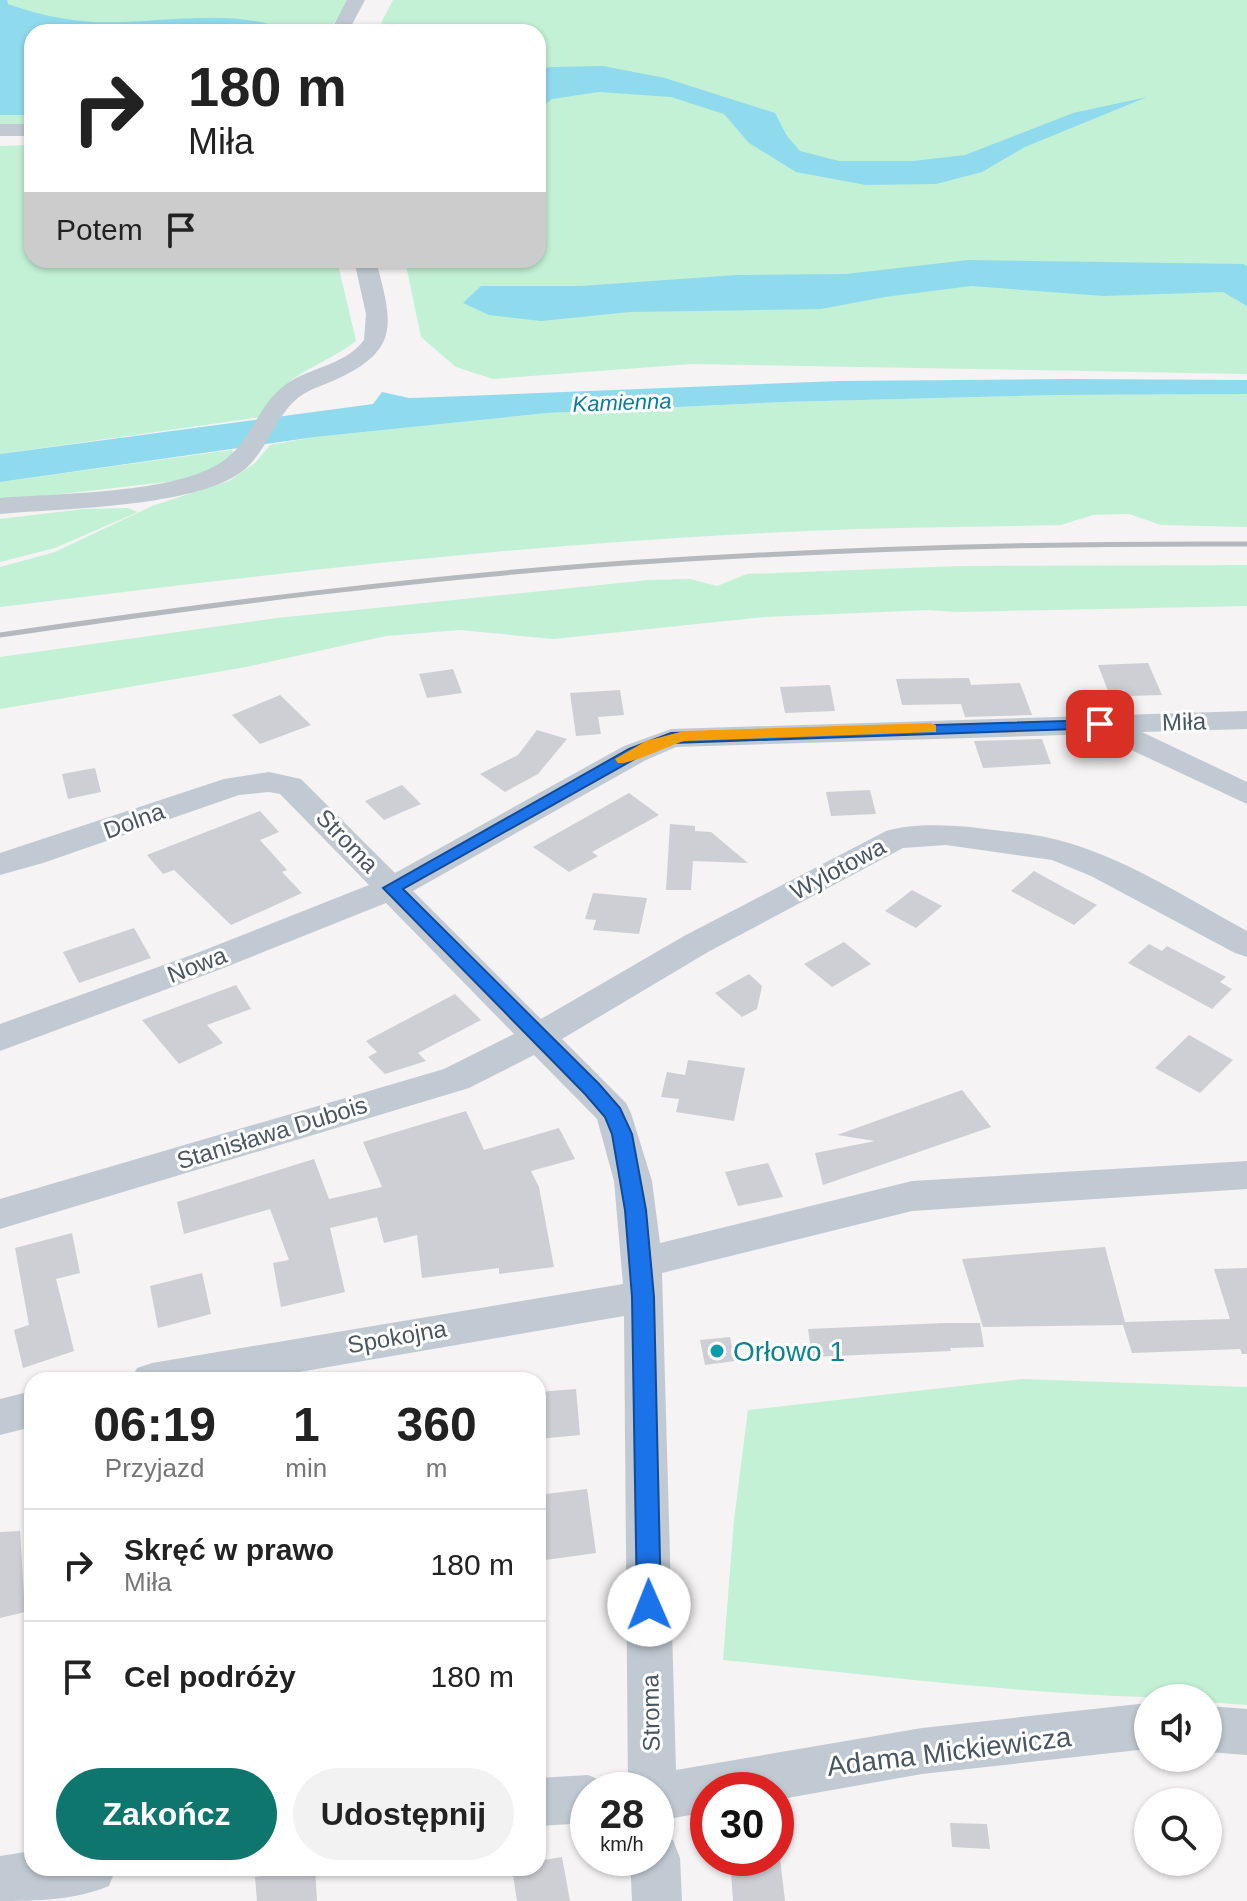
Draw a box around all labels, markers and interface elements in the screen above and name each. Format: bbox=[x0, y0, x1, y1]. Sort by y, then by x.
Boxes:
text: 180 m bbox=[188, 55, 347, 118]
icon: right bbox=[56, 56, 160, 160]
text: Miła bbox=[188, 121, 254, 162]
icon: arrive bbox=[159, 208, 203, 252]
text: Potem bbox=[56, 213, 143, 246]
water label: Kamienna bbox=[572, 388, 672, 417]
pin bbox=[1066, 690, 1134, 758]
icon: arrive bbox=[1078, 702, 1122, 746]
street label: Miła bbox=[1162, 707, 1207, 736]
street label: Dolna bbox=[100, 797, 169, 844]
street label: Stroma bbox=[311, 803, 384, 878]
street label: Wylotowa bbox=[786, 832, 891, 905]
street label: Nowa bbox=[163, 941, 231, 988]
street label: Stanisława Dubois bbox=[174, 1091, 370, 1174]
street label: Spokojna bbox=[345, 1314, 449, 1358]
place label: Orłowo 1 bbox=[733, 1336, 845, 1367]
marker: Orłowo 1 bbox=[708, 1342, 726, 1360]
text: 06:19 bbox=[93, 1398, 216, 1451]
text: 1 bbox=[293, 1398, 320, 1451]
text: 360 bbox=[397, 1398, 477, 1451]
text: Przyjazd bbox=[105, 1453, 205, 1483]
text: min bbox=[285, 1453, 327, 1483]
text: m bbox=[426, 1453, 447, 1483]
text: Skręć w prawo bbox=[124, 1533, 334, 1566]
icon: right bbox=[56, 1543, 100, 1587]
text: 180 m bbox=[431, 1548, 514, 1581]
position arrow bbox=[607, 1563, 691, 1647]
text: Miła bbox=[124, 1567, 172, 1597]
icon: arrive bbox=[56, 1655, 100, 1699]
text: Cel podróży bbox=[124, 1660, 296, 1693]
text: 180 m bbox=[431, 1660, 514, 1693]
street label: Stroma bbox=[636, 1673, 665, 1752]
map controls bbox=[1134, 1684, 1222, 1876]
button: sound bbox=[1134, 1684, 1222, 1772]
street label: Adama Mickiewicza bbox=[825, 1721, 1073, 1782]
button: Zakończ bbox=[56, 1768, 277, 1860]
button: Udostępnij bbox=[293, 1768, 514, 1860]
speed limit sign: 30 bbox=[690, 1772, 794, 1876]
button: search bbox=[1134, 1788, 1222, 1876]
text: 28 bbox=[600, 1792, 644, 1836]
text: km/h bbox=[600, 1833, 644, 1855]

